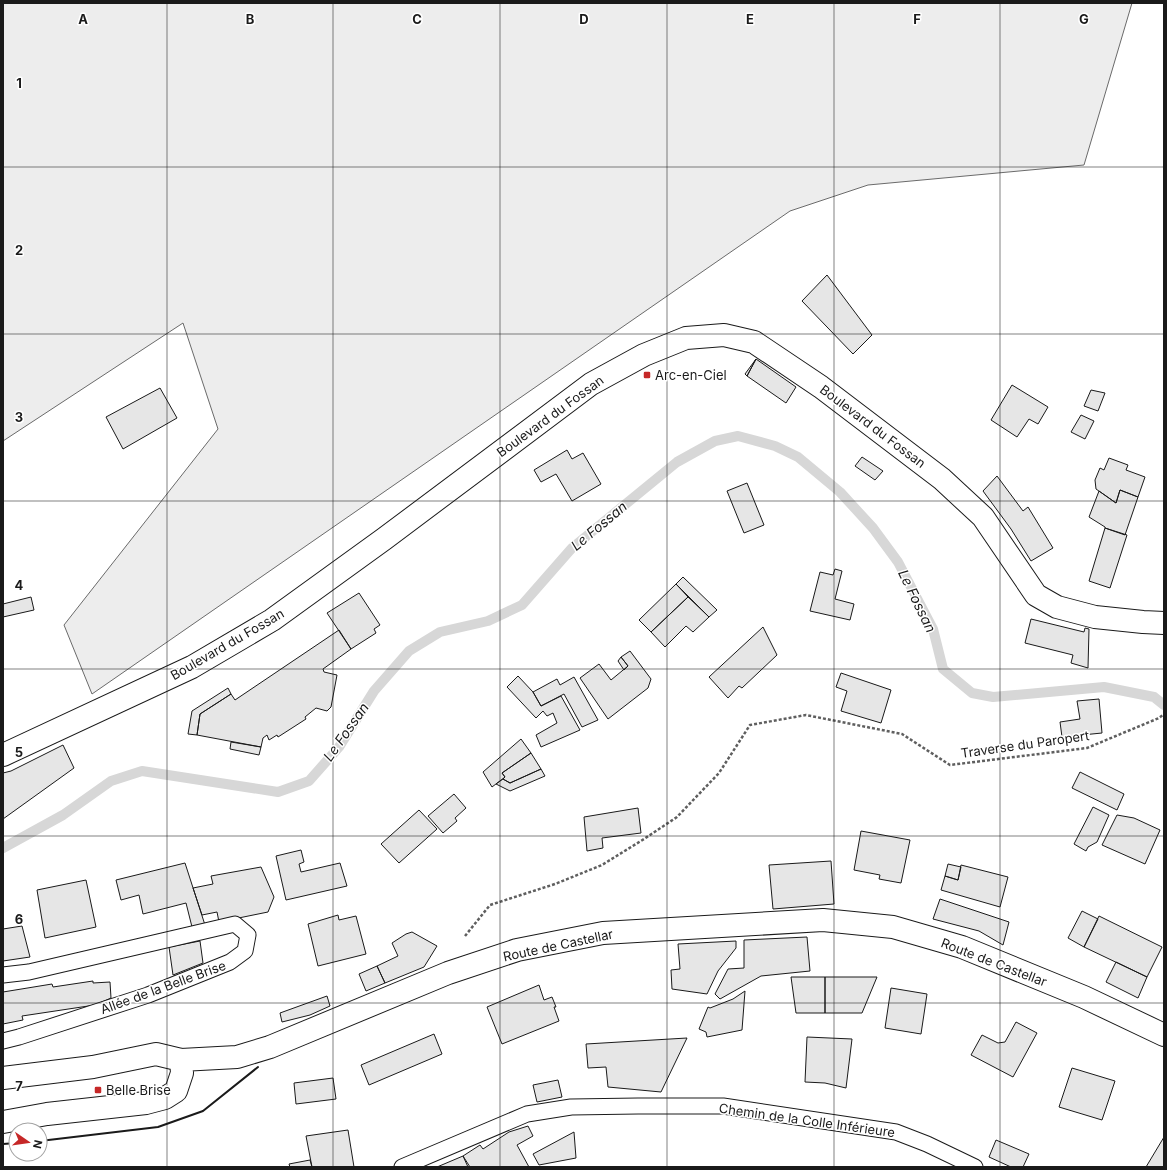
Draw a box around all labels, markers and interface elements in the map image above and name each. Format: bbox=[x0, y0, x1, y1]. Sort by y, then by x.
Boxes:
text: A bbox=[78, 11, 88, 27]
text: B bbox=[246, 11, 255, 27]
text: C bbox=[412, 11, 422, 27]
text: D bbox=[579, 11, 589, 27]
text: E bbox=[746, 11, 754, 27]
text: F bbox=[913, 11, 921, 27]
text: G bbox=[1079, 11, 1089, 27]
text: 1 bbox=[16, 75, 22, 91]
text: 2 bbox=[15, 242, 23, 258]
place label: Arc-en-Ciel bbox=[655, 367, 727, 383]
marker: Arc-en-Ciel bbox=[642, 370, 652, 380]
street label: Boulevard du Fossan bbox=[493, 372, 607, 460]
street label: Boulevard du Fossan bbox=[817, 381, 929, 471]
text: 3 bbox=[15, 409, 23, 425]
water label: Le Fossan bbox=[567, 497, 630, 554]
water label: Le Fossan bbox=[895, 567, 940, 635]
text: 4 bbox=[15, 577, 24, 593]
street label: Boulevard du Fossan bbox=[167, 605, 287, 683]
water label: Le Fossan bbox=[319, 699, 372, 764]
street label: Traverse du Paropert bbox=[960, 727, 1090, 761]
text: 5 bbox=[15, 744, 23, 760]
text: 6 bbox=[15, 911, 23, 927]
street label: Route de Castellar bbox=[502, 926, 615, 964]
street label: Route de Castellar bbox=[939, 934, 1049, 990]
street label: Allée de la Belle Brise bbox=[98, 957, 228, 1017]
text: 7 bbox=[15, 1078, 23, 1094]
place label: Belle Brise bbox=[106, 1082, 171, 1098]
marker: Belle Brise bbox=[93, 1085, 103, 1095]
street label: Chemin de la Colle Inférieure bbox=[718, 1100, 896, 1140]
north arrow bbox=[8, 1122, 48, 1162]
text: N bbox=[30, 1139, 46, 1150]

